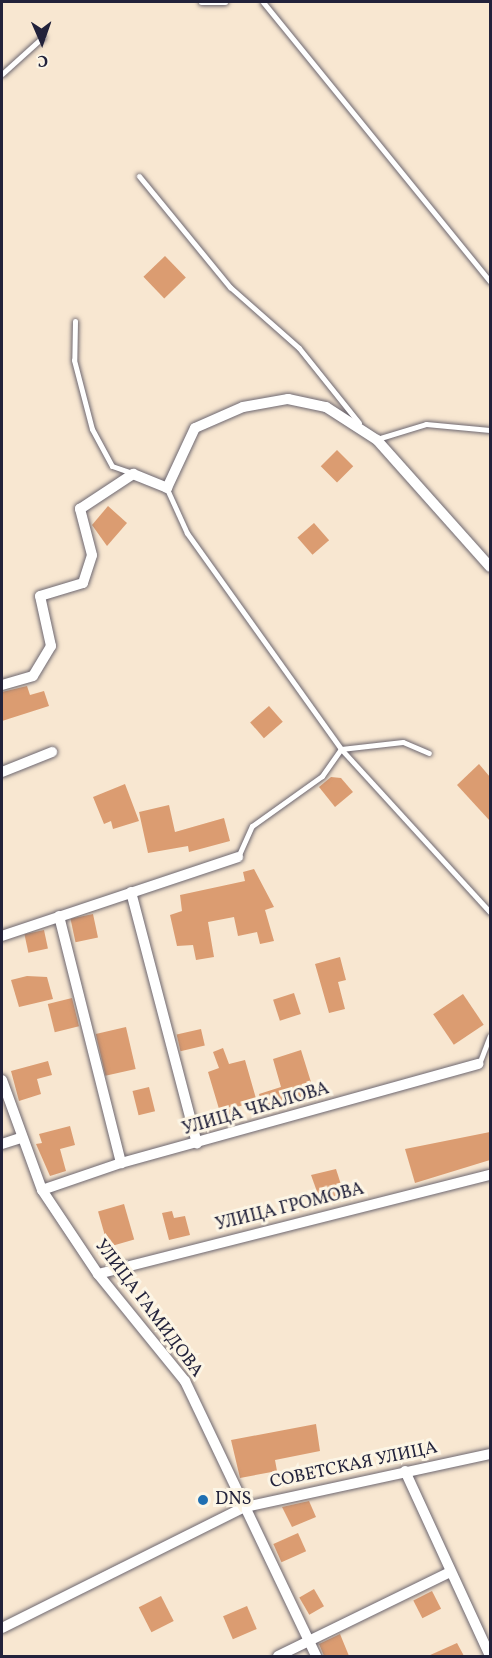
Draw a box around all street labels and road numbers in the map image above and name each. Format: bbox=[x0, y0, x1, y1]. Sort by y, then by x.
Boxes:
street label: УЛИЦА ЧКАЛОВА bbox=[180, 1079, 332, 1141]
street label: УЛИЦА ГРОМОВА bbox=[213, 1179, 367, 1237]
street label: УЛИЦА ГАМИДОВА bbox=[89, 1236, 207, 1382]
street label: СОВЕТСКАЯ УЛИЦА bbox=[268, 1438, 440, 1494]

